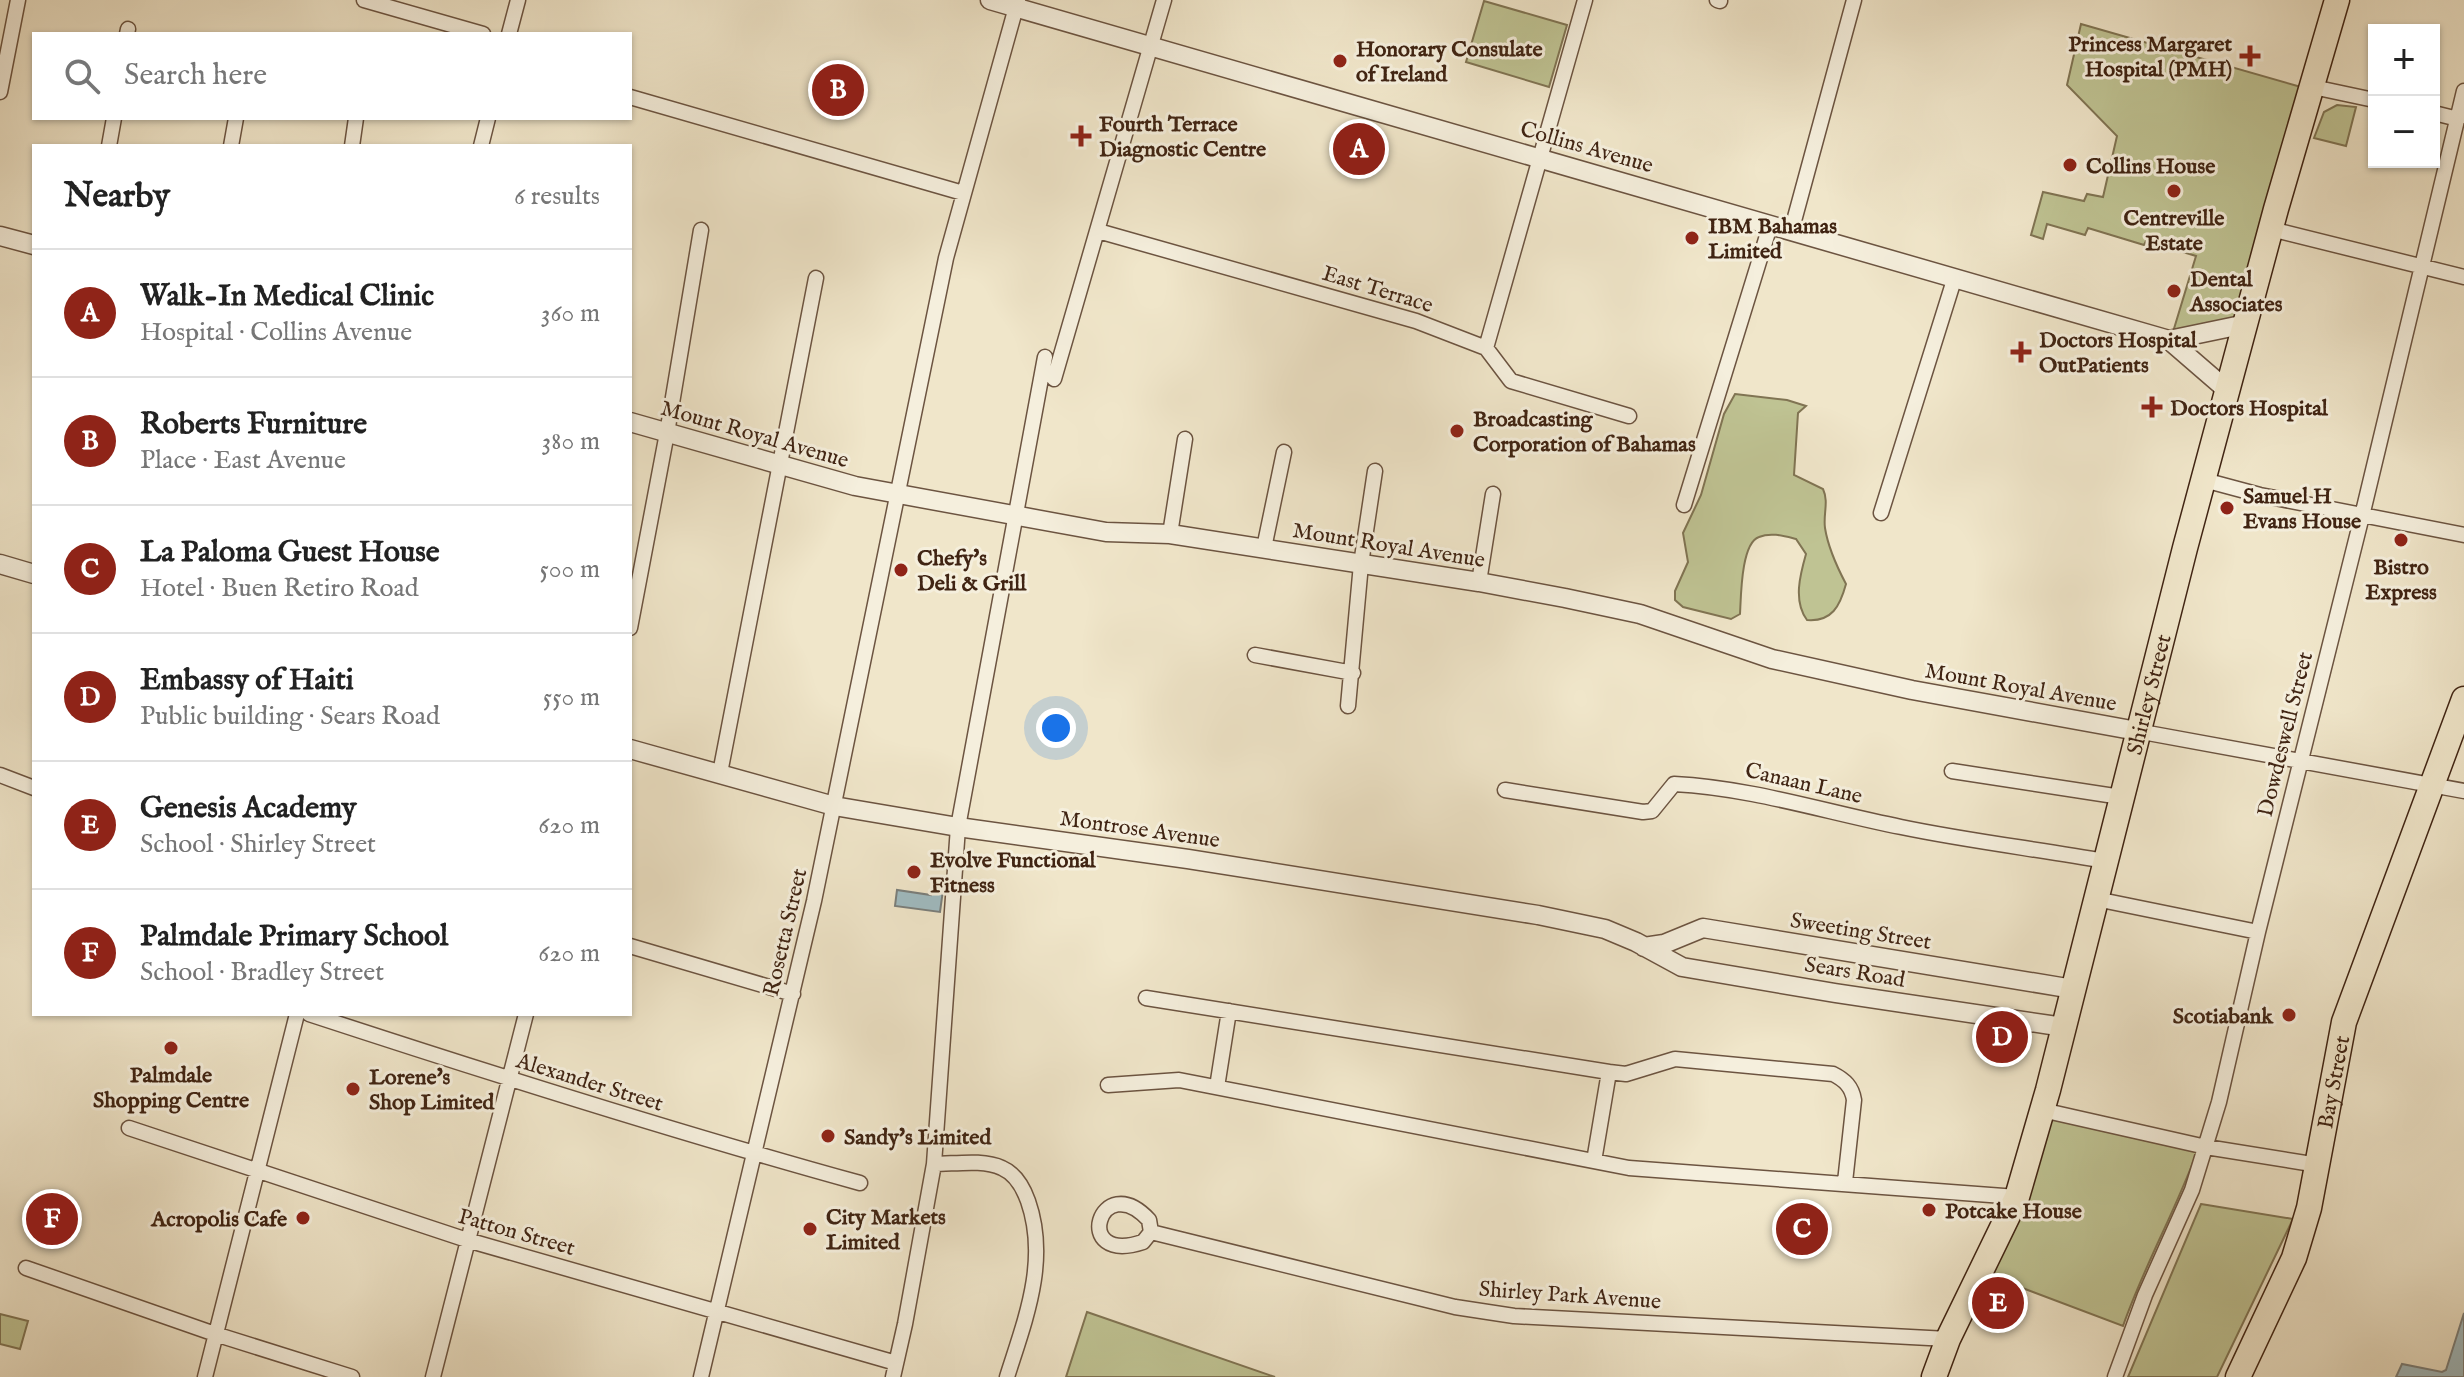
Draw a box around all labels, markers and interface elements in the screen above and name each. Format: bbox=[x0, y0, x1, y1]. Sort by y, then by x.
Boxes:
map controls bbox=[2368, 24, 2440, 168]
button: + bbox=[2368, 24, 2440, 96]
place label: Princess Margaret Hospital (PMH) bbox=[2068, 31, 2232, 84]
search box bbox=[32, 32, 632, 120]
place label: Honorary Consulate of Ireland bbox=[1356, 36, 1543, 89]
marker: Princess Margaret Hospital (PMH) bbox=[2239, 45, 2261, 67]
marker: Honorary Consulate of Ireland bbox=[1331, 52, 1349, 70]
icon: search bbox=[60, 54, 104, 98]
text: Search here bbox=[124, 57, 267, 95]
pin: B bbox=[812, 60, 864, 120]
button: − bbox=[2368, 96, 2440, 168]
place label: Fourth Terrace Diagnostic Centre bbox=[1099, 111, 1266, 164]
street label: Collins Avenue bbox=[1517, 116, 1656, 180]
pin: A bbox=[1333, 119, 1385, 179]
marker: Fourth Terrace Diagnostic Centre bbox=[1070, 125, 1092, 147]
place label: Collins House bbox=[2086, 153, 2215, 181]
marker: Collins House bbox=[2061, 156, 2079, 174]
text: Nearby bbox=[64, 175, 170, 218]
text: 6 results bbox=[514, 180, 600, 213]
marker: Centreville Estate bbox=[2165, 182, 2183, 200]
place label: Centreville Estate bbox=[2124, 205, 2224, 258]
place label: IBM Bahamas Limited bbox=[1708, 213, 1837, 266]
marker: IBM Bahamas Limited bbox=[1683, 229, 1701, 247]
street label: East Terrace bbox=[1319, 260, 1436, 320]
place label: Dental Associates bbox=[2189, 266, 2283, 319]
text: Walk-In Medical Clinic bbox=[140, 278, 434, 316]
marker: Dental Associates bbox=[2165, 282, 2183, 300]
text: A bbox=[81, 297, 99, 330]
text: 360 m bbox=[541, 297, 600, 330]
text: Hospital · Collins Avenue bbox=[140, 316, 412, 349]
place label: Doctors Hospital OutPatients bbox=[2039, 327, 2198, 380]
marker: Doctors Hospital OutPatients bbox=[2010, 341, 2032, 363]
street label: Mount Royal Avenue bbox=[657, 395, 852, 475]
place label: Doctors Hospital bbox=[2170, 395, 2329, 423]
marker: Doctors Hospital bbox=[2141, 396, 2163, 418]
text: Roberts Furniture bbox=[140, 406, 367, 444]
place label: Broadcasting Corporation of Bahamas bbox=[1473, 406, 1696, 459]
marker: Broadcasting Corporation of Bahamas bbox=[1448, 422, 1466, 440]
text: B bbox=[81, 425, 99, 458]
text: 380 m bbox=[542, 425, 600, 458]
text: Place · East Avenue bbox=[140, 444, 346, 477]
place label: Samuel H Evans House bbox=[2243, 483, 2361, 536]
marker: Samuel H Evans House bbox=[2218, 499, 2236, 517]
street label: Mount Royal Avenue bbox=[1291, 517, 1487, 575]
marker: Bistro Express bbox=[2392, 531, 2410, 549]
text: La Paloma Guest House bbox=[140, 534, 440, 572]
place label: Chefy's Deli & Grill bbox=[917, 545, 1027, 598]
text: C bbox=[81, 553, 99, 586]
text: 500 m bbox=[539, 553, 600, 586]
place label: Bistro Express bbox=[2365, 554, 2437, 607]
marker: Chefy's Deli & Grill bbox=[892, 561, 910, 579]
text: Hotel · Buen Retiro Road bbox=[140, 572, 419, 605]
street label: Shirley Street bbox=[2121, 631, 2179, 758]
street label: Dowdeswell Street bbox=[2252, 649, 2320, 820]
street label: Mount Royal Avenue bbox=[1923, 657, 2119, 719]
text: Embassy of Haiti bbox=[140, 662, 354, 700]
text: D bbox=[80, 681, 100, 714]
text: 550 m bbox=[543, 681, 600, 714]
text: Public building · Sears Road bbox=[140, 700, 440, 733]
your location bbox=[1036, 708, 1076, 748]
street label: Canaan Lane bbox=[1742, 757, 1865, 811]
text: Genesis Academy bbox=[140, 790, 357, 828]
street label: Montrose Avenue bbox=[1058, 805, 1222, 855]
text: E bbox=[81, 809, 99, 842]
text: 620 m bbox=[538, 809, 600, 842]
text: School · Shirley Street bbox=[140, 828, 376, 861]
place label: Evolve Functional Fitness bbox=[930, 847, 1096, 900]
marker: Evolve Functional Fitness bbox=[905, 863, 923, 881]
street label: Rosetta Street bbox=[758, 865, 814, 999]
street label: Sweeting Street bbox=[1788, 907, 1933, 957]
text: Palmdale Primary School bbox=[140, 918, 448, 956]
text: F bbox=[82, 937, 98, 970]
text: 620 m bbox=[538, 937, 600, 970]
street label: Sears Road bbox=[1803, 951, 1907, 995]
text: School · Bradley Street bbox=[140, 956, 384, 989]
place label: Scotiabank bbox=[2173, 1003, 2274, 1031]
marker: Scotiabank bbox=[2280, 1006, 2298, 1024]
pin: D bbox=[1976, 1007, 2028, 1067]
street label: Bay Street bbox=[2312, 1033, 2357, 1131]
marker: Palmdale Shopping Centre bbox=[162, 1039, 180, 1057]
street label: Alexander Street bbox=[512, 1047, 667, 1119]
place label: Palmdale Shopping Centre bbox=[93, 1062, 249, 1115]
place label: Lorene's Shop Limited bbox=[369, 1064, 495, 1117]
marker: Lorene's Shop Limited bbox=[344, 1080, 362, 1098]
place label: Sandy's Limited bbox=[844, 1124, 992, 1152]
marker: Sandy's Limited bbox=[819, 1127, 837, 1145]
pin: F bbox=[26, 1189, 78, 1249]
place label: Potcake House bbox=[1945, 1198, 2082, 1226]
pin: C bbox=[1776, 1199, 1828, 1259]
marker: Potcake House bbox=[1920, 1201, 1938, 1219]
street label: Patton Street bbox=[455, 1203, 578, 1263]
place label: City Markets Limited bbox=[826, 1204, 946, 1257]
place label: Acropolis Cafe bbox=[150, 1206, 287, 1234]
marker: Acropolis Cafe bbox=[294, 1209, 312, 1227]
marker: City Markets Limited bbox=[801, 1220, 819, 1238]
pin: E bbox=[1972, 1273, 2024, 1333]
street label: Shirley Park Avenue bbox=[1478, 1276, 1662, 1316]

